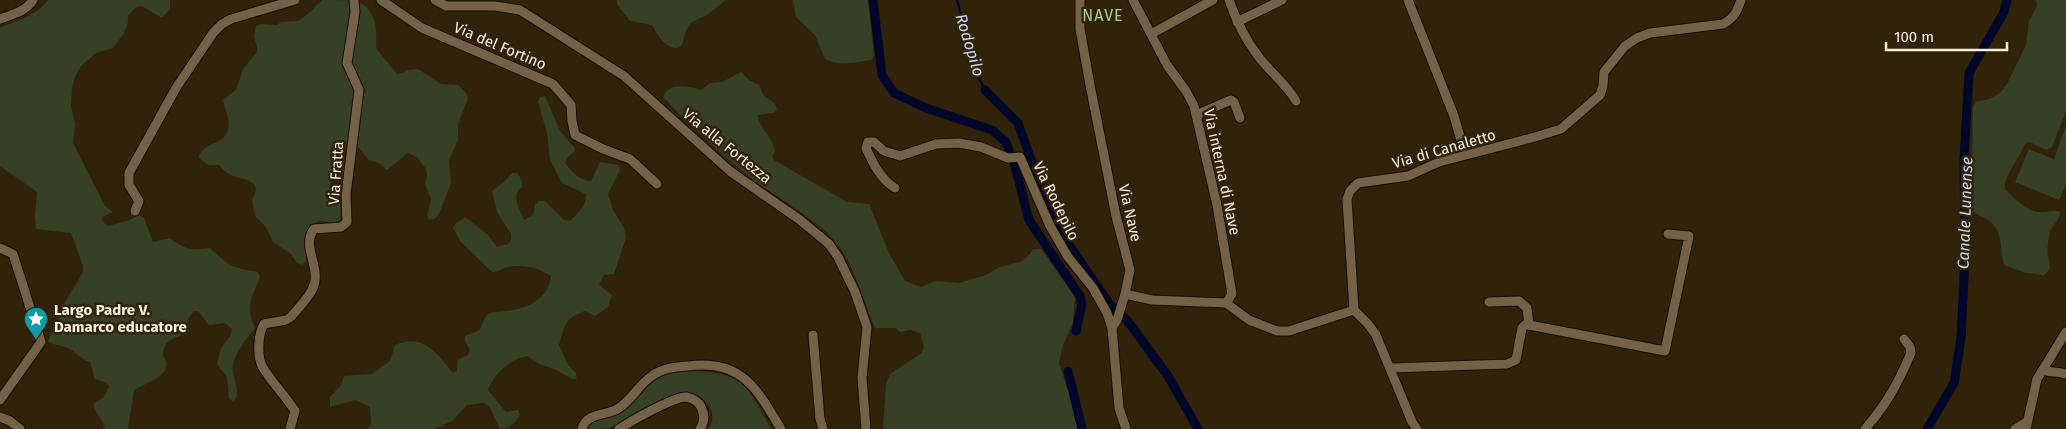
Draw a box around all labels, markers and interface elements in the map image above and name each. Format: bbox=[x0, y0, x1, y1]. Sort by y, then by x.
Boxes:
district label: NAVE bbox=[1082, 6, 1124, 25]
water label: Rodopilo bbox=[951, 11, 989, 79]
street label: Via del Fortino bbox=[451, 18, 549, 74]
scale bar bbox=[1886, 20, 2007, 52]
text: 100 m bbox=[1894, 28, 1934, 46]
street label: Via alla Fortezza bbox=[679, 105, 775, 187]
street label: Via interna di Nave bbox=[1200, 107, 1244, 237]
street label: Via di Canaletto bbox=[1390, 126, 1498, 172]
street label: Via Fratta bbox=[325, 141, 347, 205]
water label: Canale Lunense bbox=[1954, 157, 1976, 269]
street label: Via Rodepilo bbox=[1029, 159, 1083, 243]
street label: Via Nave bbox=[1115, 183, 1145, 243]
place label: Largo Padre V. Damarco educatore bbox=[54, 301, 187, 336]
place icon: Largo Padre V. Damarco educatore bbox=[23, 306, 49, 340]

